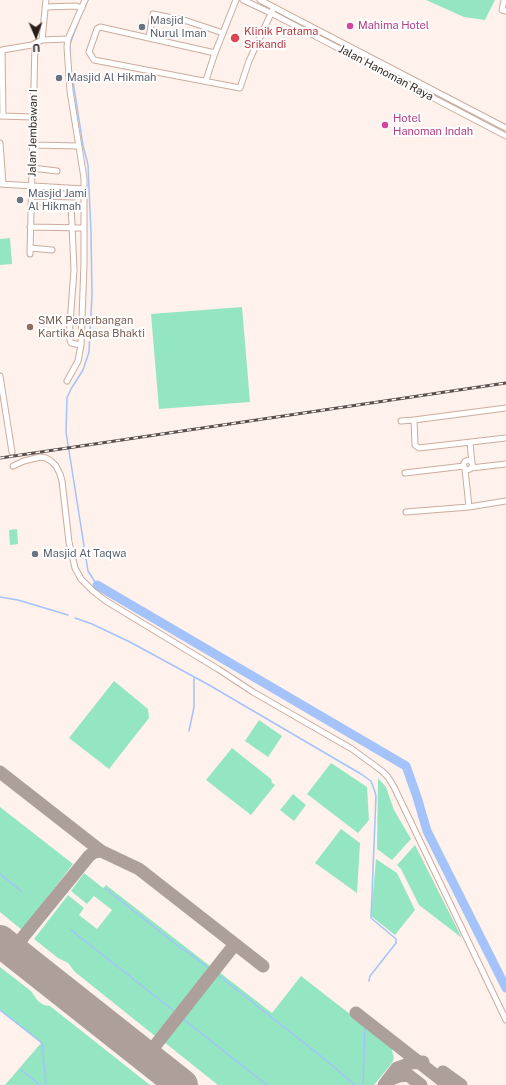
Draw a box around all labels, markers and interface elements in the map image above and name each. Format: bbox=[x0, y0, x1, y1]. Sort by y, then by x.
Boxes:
place label: Masjid Nurul Iman bbox=[150, 14, 207, 40]
north arrow bbox=[16, 16, 56, 56]
place label: Mahima Hotel bbox=[358, 19, 429, 33]
marker: Mahima Hotel bbox=[345, 21, 355, 31]
marker: Masjid Nurul Iman bbox=[137, 22, 147, 32]
place label: Klinik Pratama Srikandi bbox=[244, 25, 318, 51]
marker: Klinik Pratama Srikandi bbox=[229, 32, 241, 44]
text: U bbox=[32, 42, 41, 54]
street label: Jalan Hanoman Raya bbox=[336, 42, 436, 104]
place label: Masjid Al Hikmah bbox=[67, 71, 156, 85]
marker: Masjid Al Hikmah bbox=[54, 73, 64, 83]
street label: Jalan Jembawan I bbox=[26, 89, 40, 177]
place label: Hotel Hanoman Indah bbox=[393, 112, 473, 138]
marker: Hotel Hanoman Indah bbox=[380, 120, 390, 130]
place label: Masjid Jami Al Hikmah bbox=[28, 187, 87, 213]
marker: Masjid Jami Al Hikmah bbox=[15, 195, 25, 205]
place label: SMK Penerbangan Kartika Aqasa Bhakti bbox=[38, 314, 145, 340]
marker: SMK Penerbangan Kartika Aqasa Bhakti bbox=[25, 322, 35, 332]
place label: Masjid At Taqwa bbox=[43, 547, 126, 561]
marker: Masjid At Taqwa bbox=[30, 549, 40, 559]

